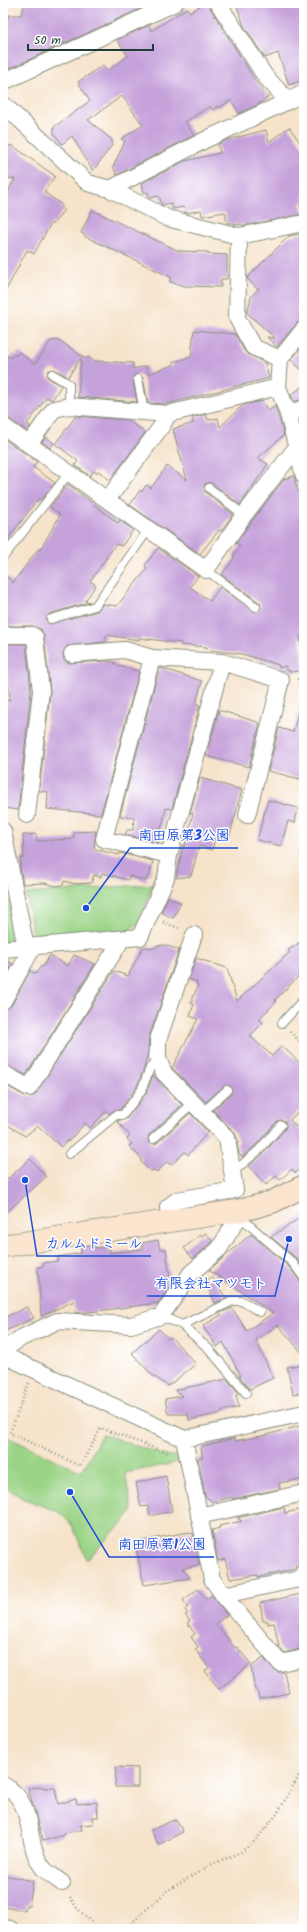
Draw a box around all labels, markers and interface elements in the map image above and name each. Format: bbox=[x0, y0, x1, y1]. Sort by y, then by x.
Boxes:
scale bar bbox=[28, 26, 153, 52]
text: 50 m bbox=[34, 31, 61, 50]
callout: 南田原第3公園 bbox=[130, 822, 238, 848]
text: 南田原第3公園 bbox=[138, 825, 230, 847]
callout: カルムドミール bbox=[37, 1230, 151, 1256]
text: カルムドミール bbox=[45, 1233, 143, 1255]
callout: 有限会社マツモト bbox=[147, 1270, 275, 1296]
text: 有限会社マツモト bbox=[155, 1273, 267, 1295]
callout: 南田原第1公園 bbox=[109, 1531, 214, 1557]
text: 南田原第1公園 bbox=[118, 1534, 206, 1556]

